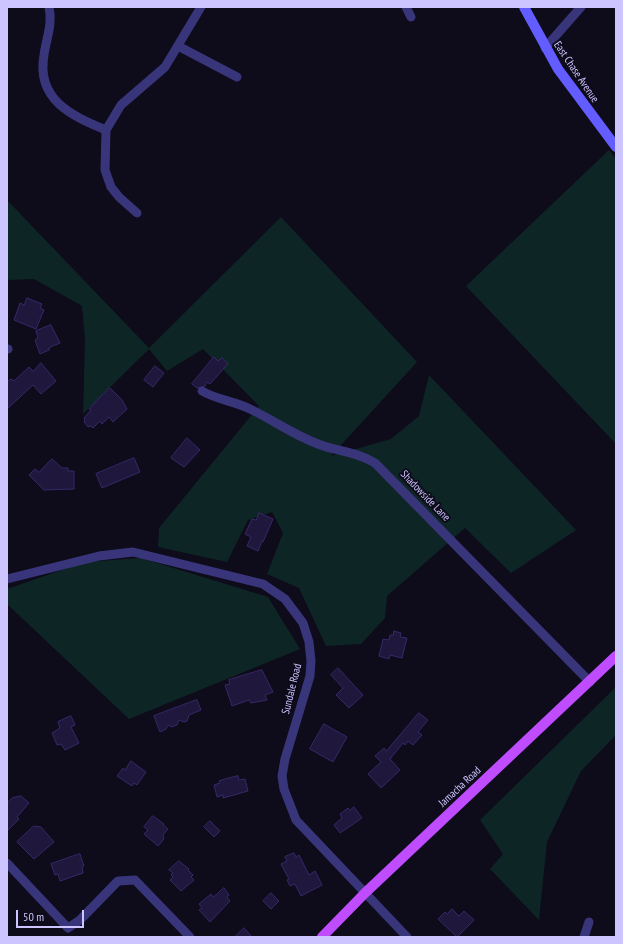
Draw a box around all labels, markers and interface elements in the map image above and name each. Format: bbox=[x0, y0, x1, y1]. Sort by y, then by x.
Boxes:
street label: East Chase Avenue bbox=[551, 39, 601, 105]
street label: Shadowside Lane bbox=[397, 468, 453, 524]
street label: Sundale Road bbox=[279, 662, 305, 716]
street label: Jamacha Road bbox=[436, 764, 484, 810]
scale bar bbox=[18, 902, 86, 928]
text: 50 m bbox=[23, 909, 44, 924]

